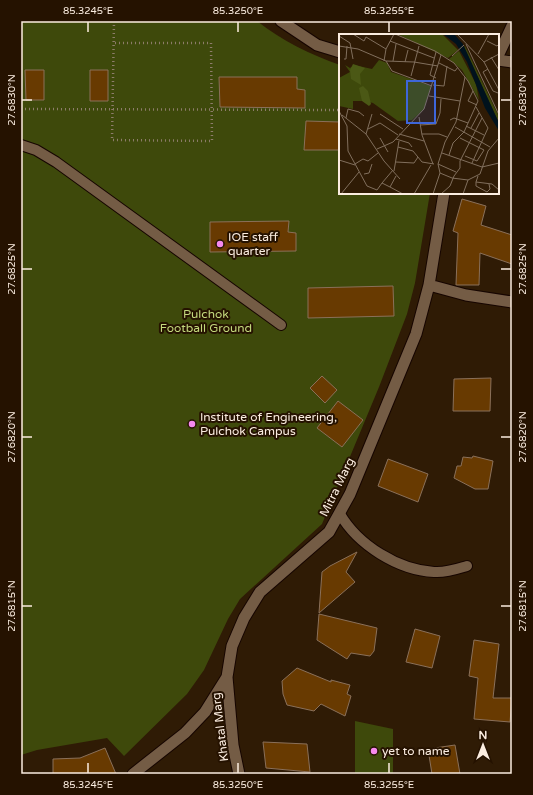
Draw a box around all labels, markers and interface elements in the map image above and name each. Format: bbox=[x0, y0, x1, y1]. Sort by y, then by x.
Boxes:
text: 85.3245°E bbox=[63, 5, 113, 17]
text: 85.3250°E bbox=[213, 5, 263, 17]
text: 85.3255°E bbox=[364, 5, 414, 17]
inset map bbox=[339, 34, 499, 194]
text: 27.6830°N bbox=[6, 74, 18, 126]
text: 27.6830°N bbox=[517, 74, 529, 126]
place label: IOE staff quarter bbox=[228, 230, 279, 258]
marker: IOE staff quarter bbox=[215, 239, 225, 249]
text: 27.6825°N bbox=[6, 243, 18, 295]
text: 27.6825°N bbox=[517, 243, 529, 295]
park label: Pulchok Football Ground bbox=[160, 307, 252, 335]
place label: Institute of Engineering, Pulchok Campus bbox=[200, 410, 337, 438]
text: 27.6820°N bbox=[6, 411, 18, 463]
text: 27.6820°N bbox=[517, 411, 529, 463]
marker: Institute of Engineering, Pulchok Campus bbox=[187, 419, 197, 429]
street label: Mitra Marg bbox=[317, 455, 357, 519]
text: 27.6815°N bbox=[6, 580, 18, 632]
text: 27.6815°N bbox=[517, 580, 529, 632]
street label: Khatal Marg bbox=[209, 692, 231, 762]
north arrow bbox=[463, 725, 503, 765]
text: N bbox=[479, 729, 487, 742]
place label: yet to name bbox=[382, 744, 450, 758]
marker: yet to name bbox=[369, 746, 379, 756]
text: 85.3245°E bbox=[63, 779, 113, 791]
text: 85.3250°E bbox=[213, 779, 263, 791]
text: 85.3255°E bbox=[364, 779, 414, 791]

